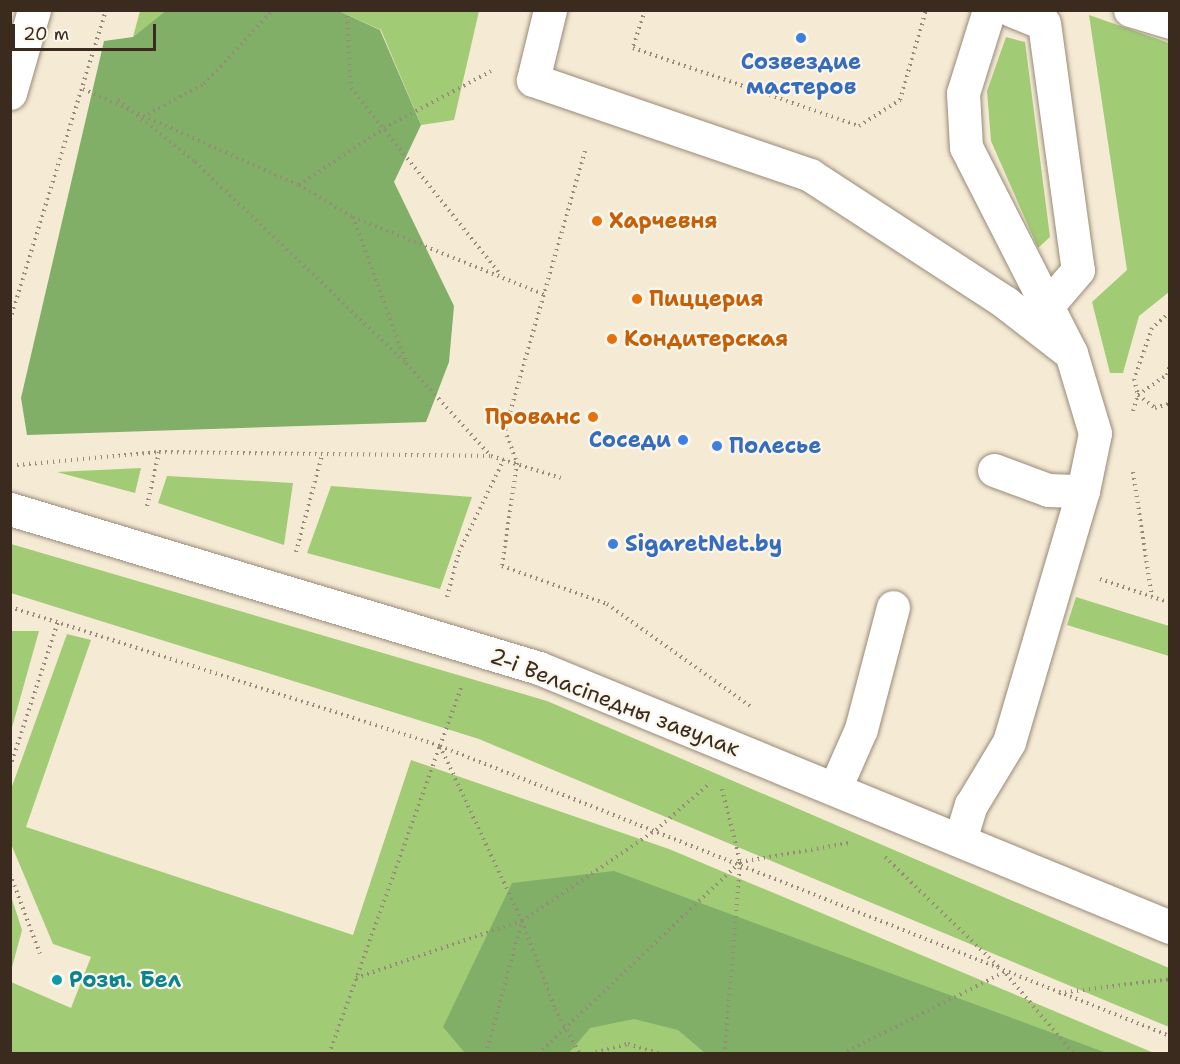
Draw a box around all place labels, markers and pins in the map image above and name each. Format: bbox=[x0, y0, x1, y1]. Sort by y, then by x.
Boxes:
marker: Созвездие мастеров bbox=[794, 31, 808, 45]
place label: Созвездие мастеров bbox=[741, 48, 861, 100]
place label: Харчевня bbox=[609, 208, 718, 234]
marker: Харчевня bbox=[590, 214, 604, 228]
place label: Пиццерия bbox=[649, 286, 763, 312]
marker: Пиццерия bbox=[630, 292, 644, 306]
place label: Кондитерская bbox=[624, 326, 788, 352]
marker: Кондитерская bbox=[605, 332, 619, 346]
place label: Прованс bbox=[485, 404, 581, 430]
marker: Прованс bbox=[586, 410, 600, 424]
place label: Соседи bbox=[589, 427, 671, 453]
marker: Соседи bbox=[676, 433, 690, 447]
place label: Полесье bbox=[729, 433, 822, 459]
marker: Полесье bbox=[710, 439, 724, 453]
place label: SigaretNet.by bbox=[625, 531, 782, 557]
marker: SigaretNet.by bbox=[606, 537, 620, 551]
place label: Розы. Бел bbox=[69, 967, 181, 993]
marker: Розы. Бел bbox=[50, 973, 64, 987]

